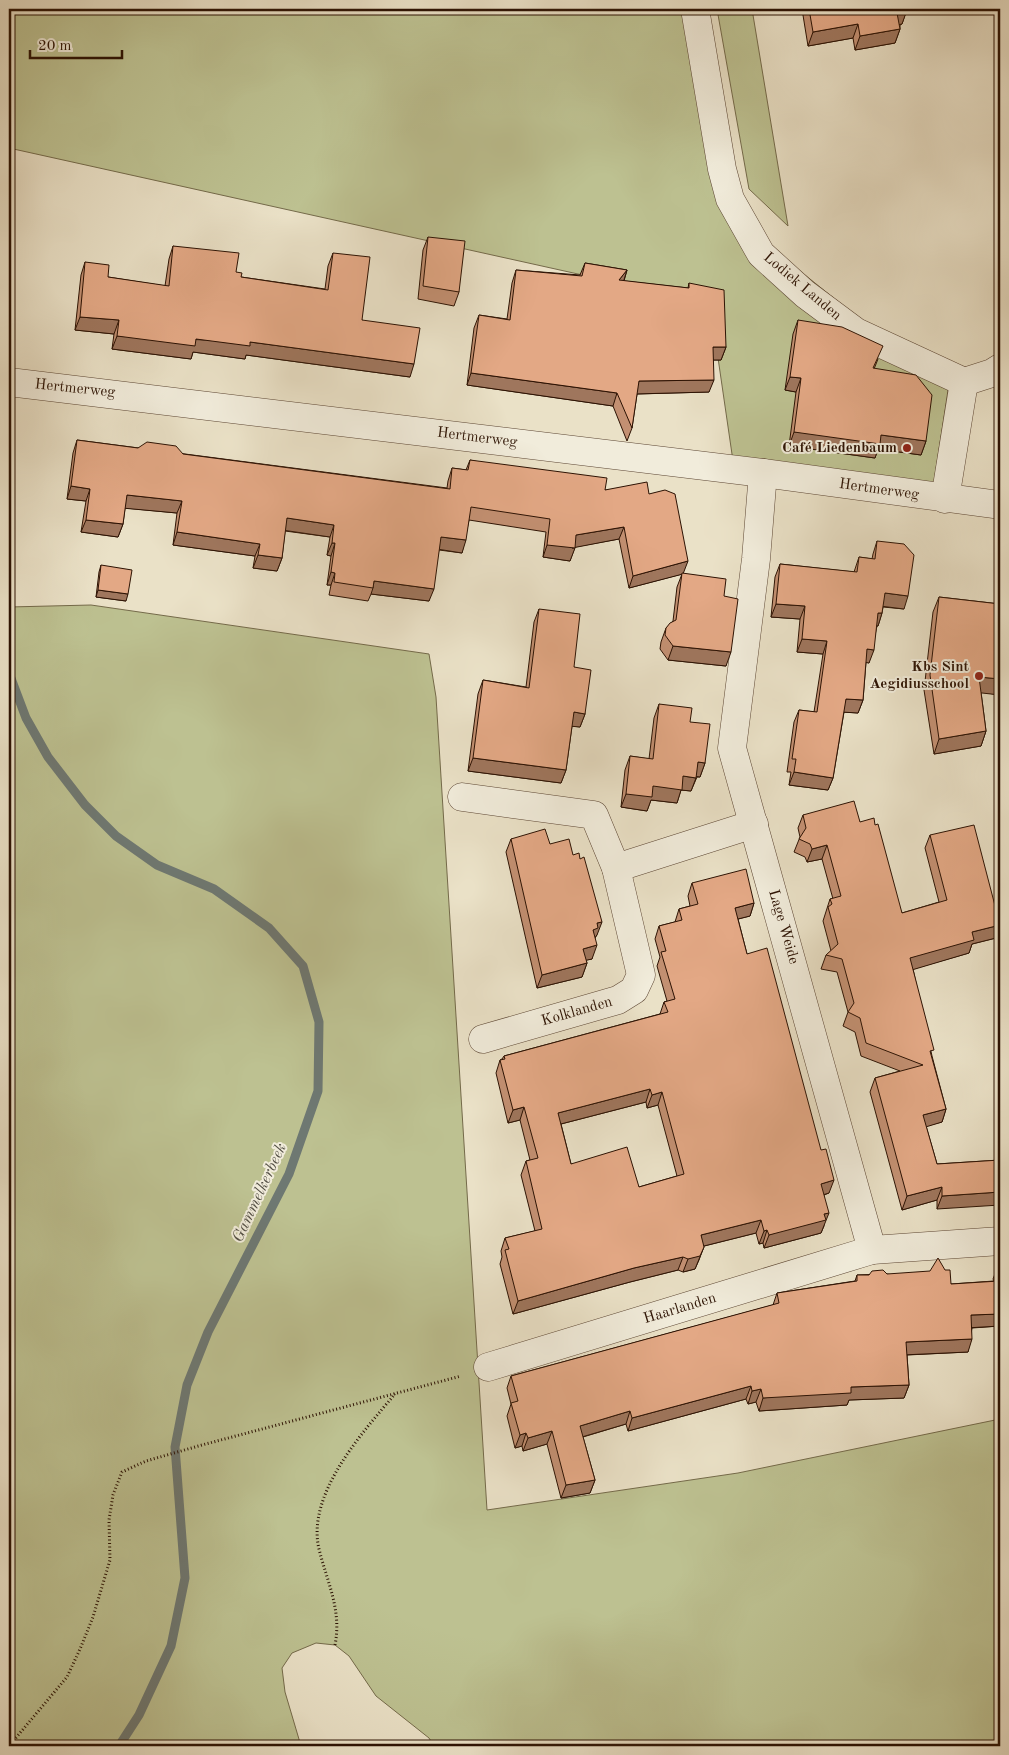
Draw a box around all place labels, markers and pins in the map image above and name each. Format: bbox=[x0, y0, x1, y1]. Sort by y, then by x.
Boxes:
place label: Café Liedenbaum bbox=[782, 441, 897, 456]
marker: Café Liedenbaum bbox=[901, 442, 913, 454]
place label: Kbs Sint Aegidiusschool bbox=[870, 660, 970, 692]
marker: Kbs Sint Aegidiusschool bbox=[973, 670, 985, 682]

